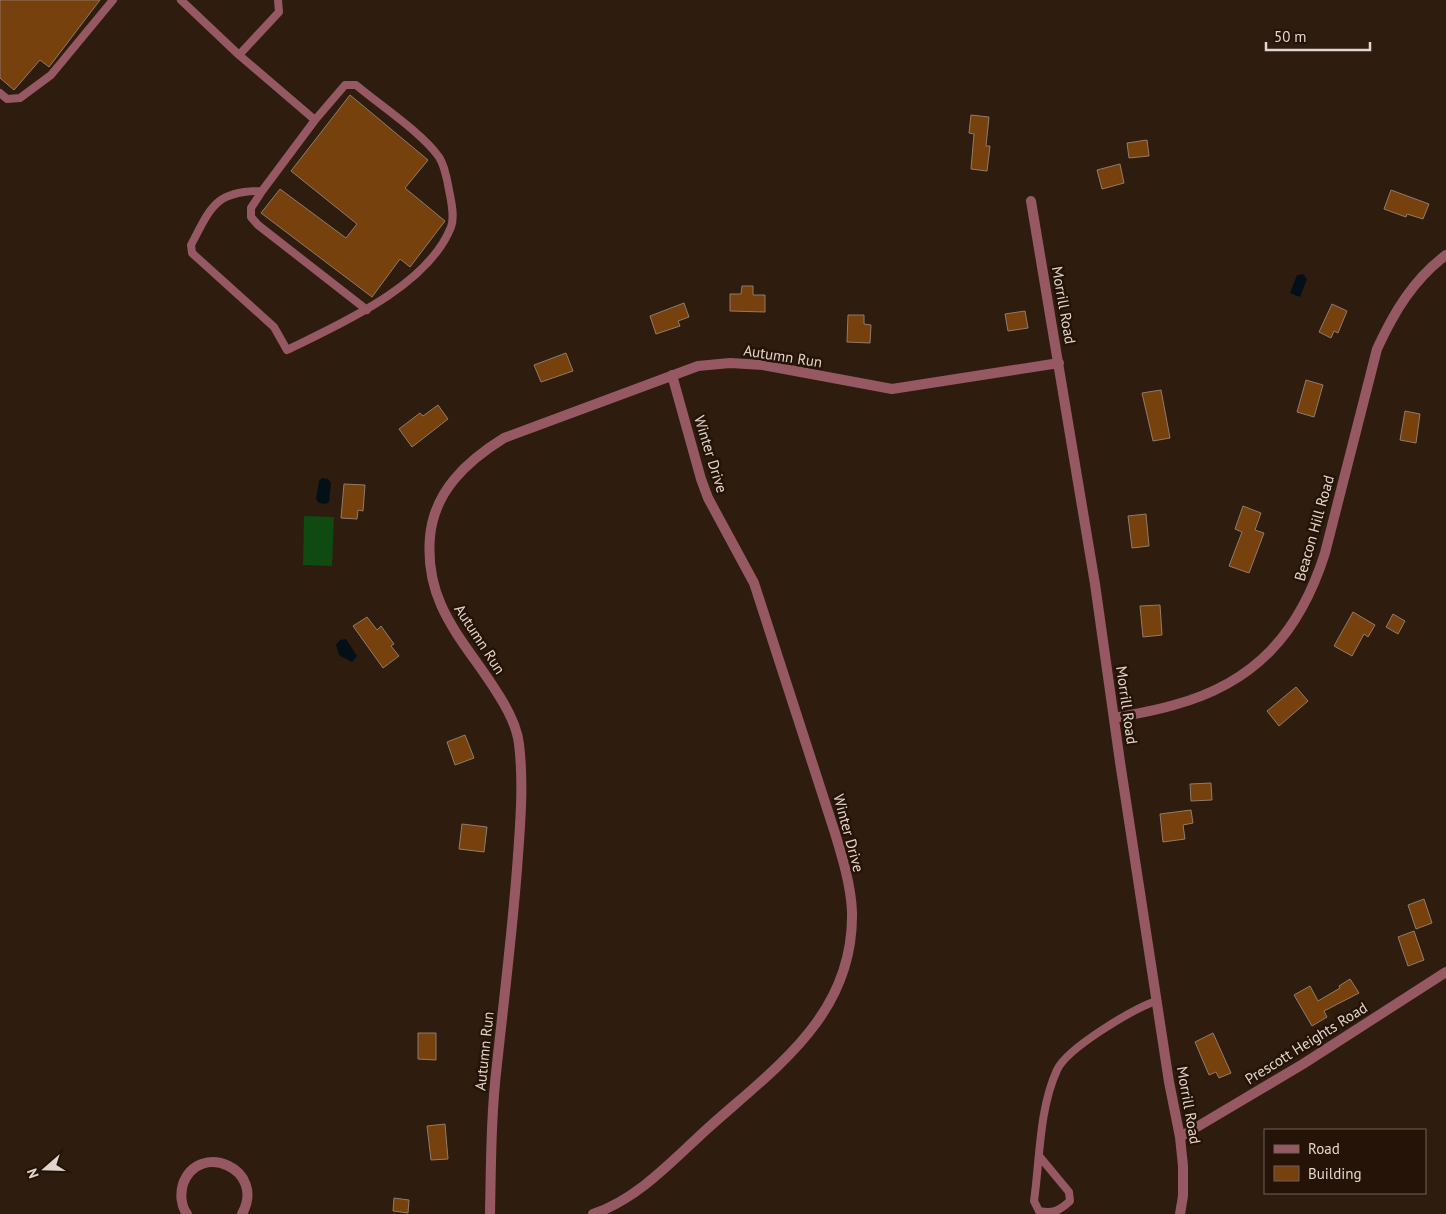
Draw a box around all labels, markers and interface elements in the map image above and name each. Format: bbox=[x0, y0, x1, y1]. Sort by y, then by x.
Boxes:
scale bar bbox=[1266, 20, 1370, 52]
text: 50 m bbox=[1274, 27, 1307, 46]
street label: Morrill Road bbox=[1048, 265, 1080, 345]
street label: Autumn Run bbox=[742, 340, 824, 372]
street label: Winter Drive bbox=[690, 413, 732, 495]
street label: Beacon Hill Road bbox=[1290, 473, 1338, 583]
street label: Autumn Run bbox=[450, 600, 510, 678]
street label: Morrill Road bbox=[1112, 665, 1142, 745]
street label: Winter Drive bbox=[829, 792, 869, 874]
street label: Prescott Heights Road bbox=[1241, 998, 1371, 1088]
street label: Autumn Run bbox=[470, 1010, 498, 1092]
street label: Morrill Road bbox=[1173, 1065, 1205, 1145]
legend bbox=[1264, 1129, 1426, 1194]
text: Road bbox=[1308, 1139, 1340, 1158]
north arrow bbox=[20, 1144, 70, 1194]
text: Building bbox=[1308, 1164, 1362, 1183]
text: N bbox=[23, 1166, 43, 1181]

